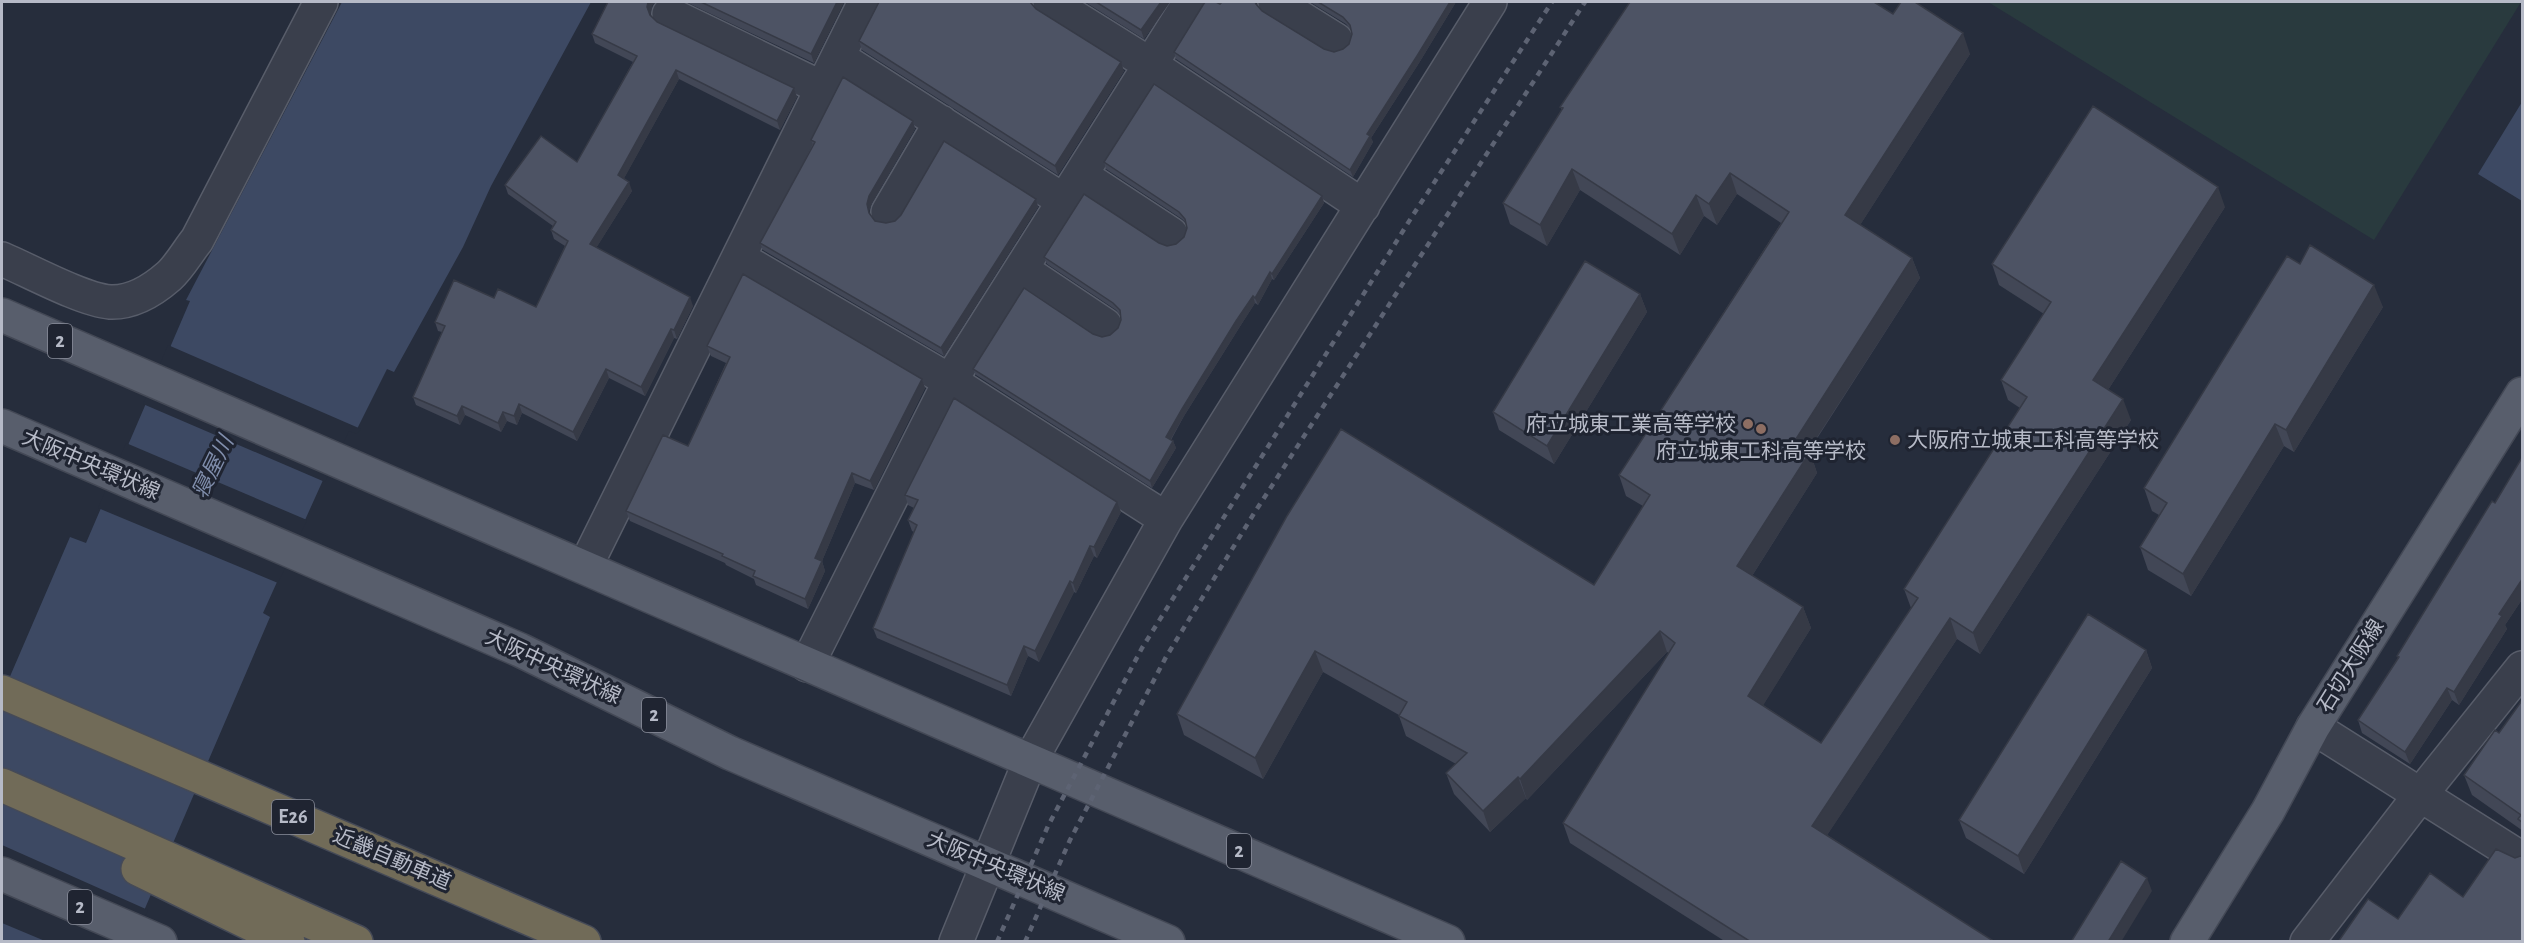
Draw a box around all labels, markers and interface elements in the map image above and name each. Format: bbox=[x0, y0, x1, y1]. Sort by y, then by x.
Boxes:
road number: 2 bbox=[48, 324, 72, 358]
place label: 府立城東工業高等学校 bbox=[1526, 413, 1736, 435]
marker: 府立城東工業高等学校 bbox=[1741, 417, 1755, 431]
marker: 府立城東工科高等学校 bbox=[1754, 422, 1768, 436]
street label: 大阪中央環状線 bbox=[19, 426, 163, 503]
place label: 大阪府立城東工科高等学校 bbox=[1907, 429, 2159, 451]
water label: 寝屋川 bbox=[188, 430, 238, 501]
marker: 大阪府立城東工科高等学校 bbox=[1888, 433, 1902, 447]
place label: 府立城東工科高等学校 bbox=[1656, 440, 1866, 462]
street label: 石切大阪線 bbox=[2313, 615, 2388, 716]
street label: 大阪中央環状線 bbox=[482, 626, 624, 708]
road number: 2 bbox=[642, 698, 666, 732]
road number: E26 bbox=[272, 800, 314, 834]
street label: 近畿自動車道 bbox=[330, 824, 454, 893]
street label: 大阪中央環状線 bbox=[924, 828, 1068, 905]
road number: 2 bbox=[1227, 834, 1251, 868]
road number: 2 bbox=[68, 890, 92, 924]

